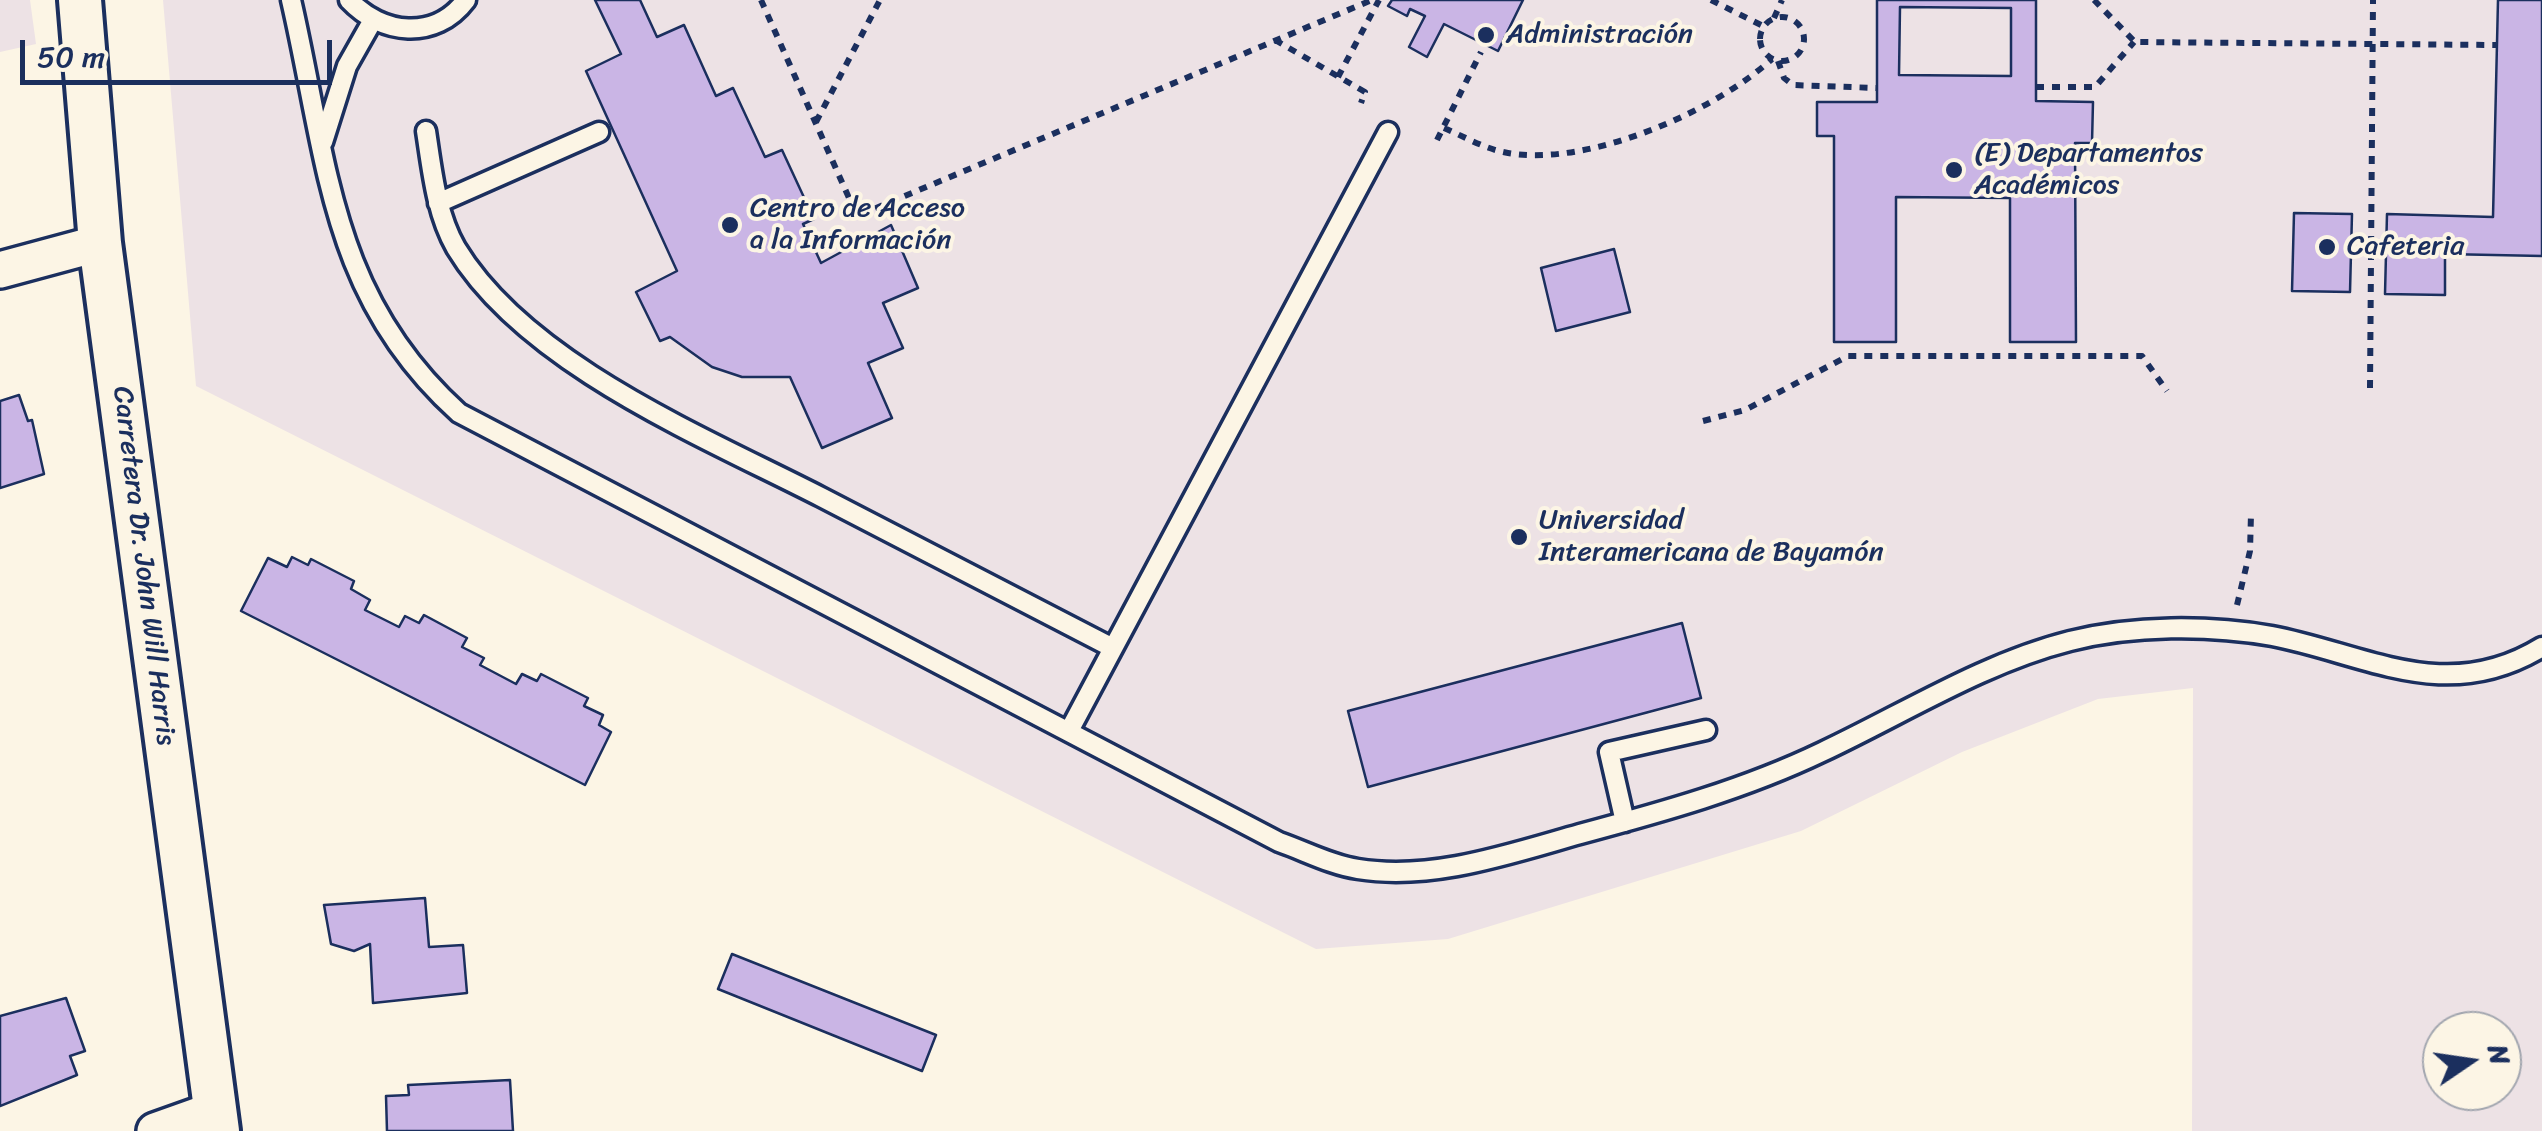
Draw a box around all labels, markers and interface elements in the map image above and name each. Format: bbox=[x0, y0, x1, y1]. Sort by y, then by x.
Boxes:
place label: Administración bbox=[1506, 18, 1693, 52]
scale bar bbox=[25, 20, 338, 82]
marker: Administración bbox=[1475, 24, 1497, 46]
text: 50 m bbox=[37, 30, 105, 84]
place label: (E) Departamentos Académicos bbox=[1974, 137, 2203, 203]
marker: (E) Departamentos Académicos bbox=[1943, 159, 1965, 181]
place label: Centro de Acceso a la Información bbox=[750, 192, 965, 258]
marker: Centro de Acceso a la Información bbox=[719, 214, 741, 236]
place label: Cafeteria bbox=[2347, 230, 2464, 264]
marker: Cafeteria bbox=[2316, 236, 2338, 258]
street label: Carretera Dr. John Will Harris bbox=[104, 385, 182, 747]
place label: Universidad Interamericana de Bayamón bbox=[1539, 504, 1884, 570]
marker: Universidad Interamericana de Bayamón bbox=[1508, 526, 1530, 548]
north arrow bbox=[2422, 1011, 2522, 1111]
text: N bbox=[2474, 1040, 2526, 1070]

